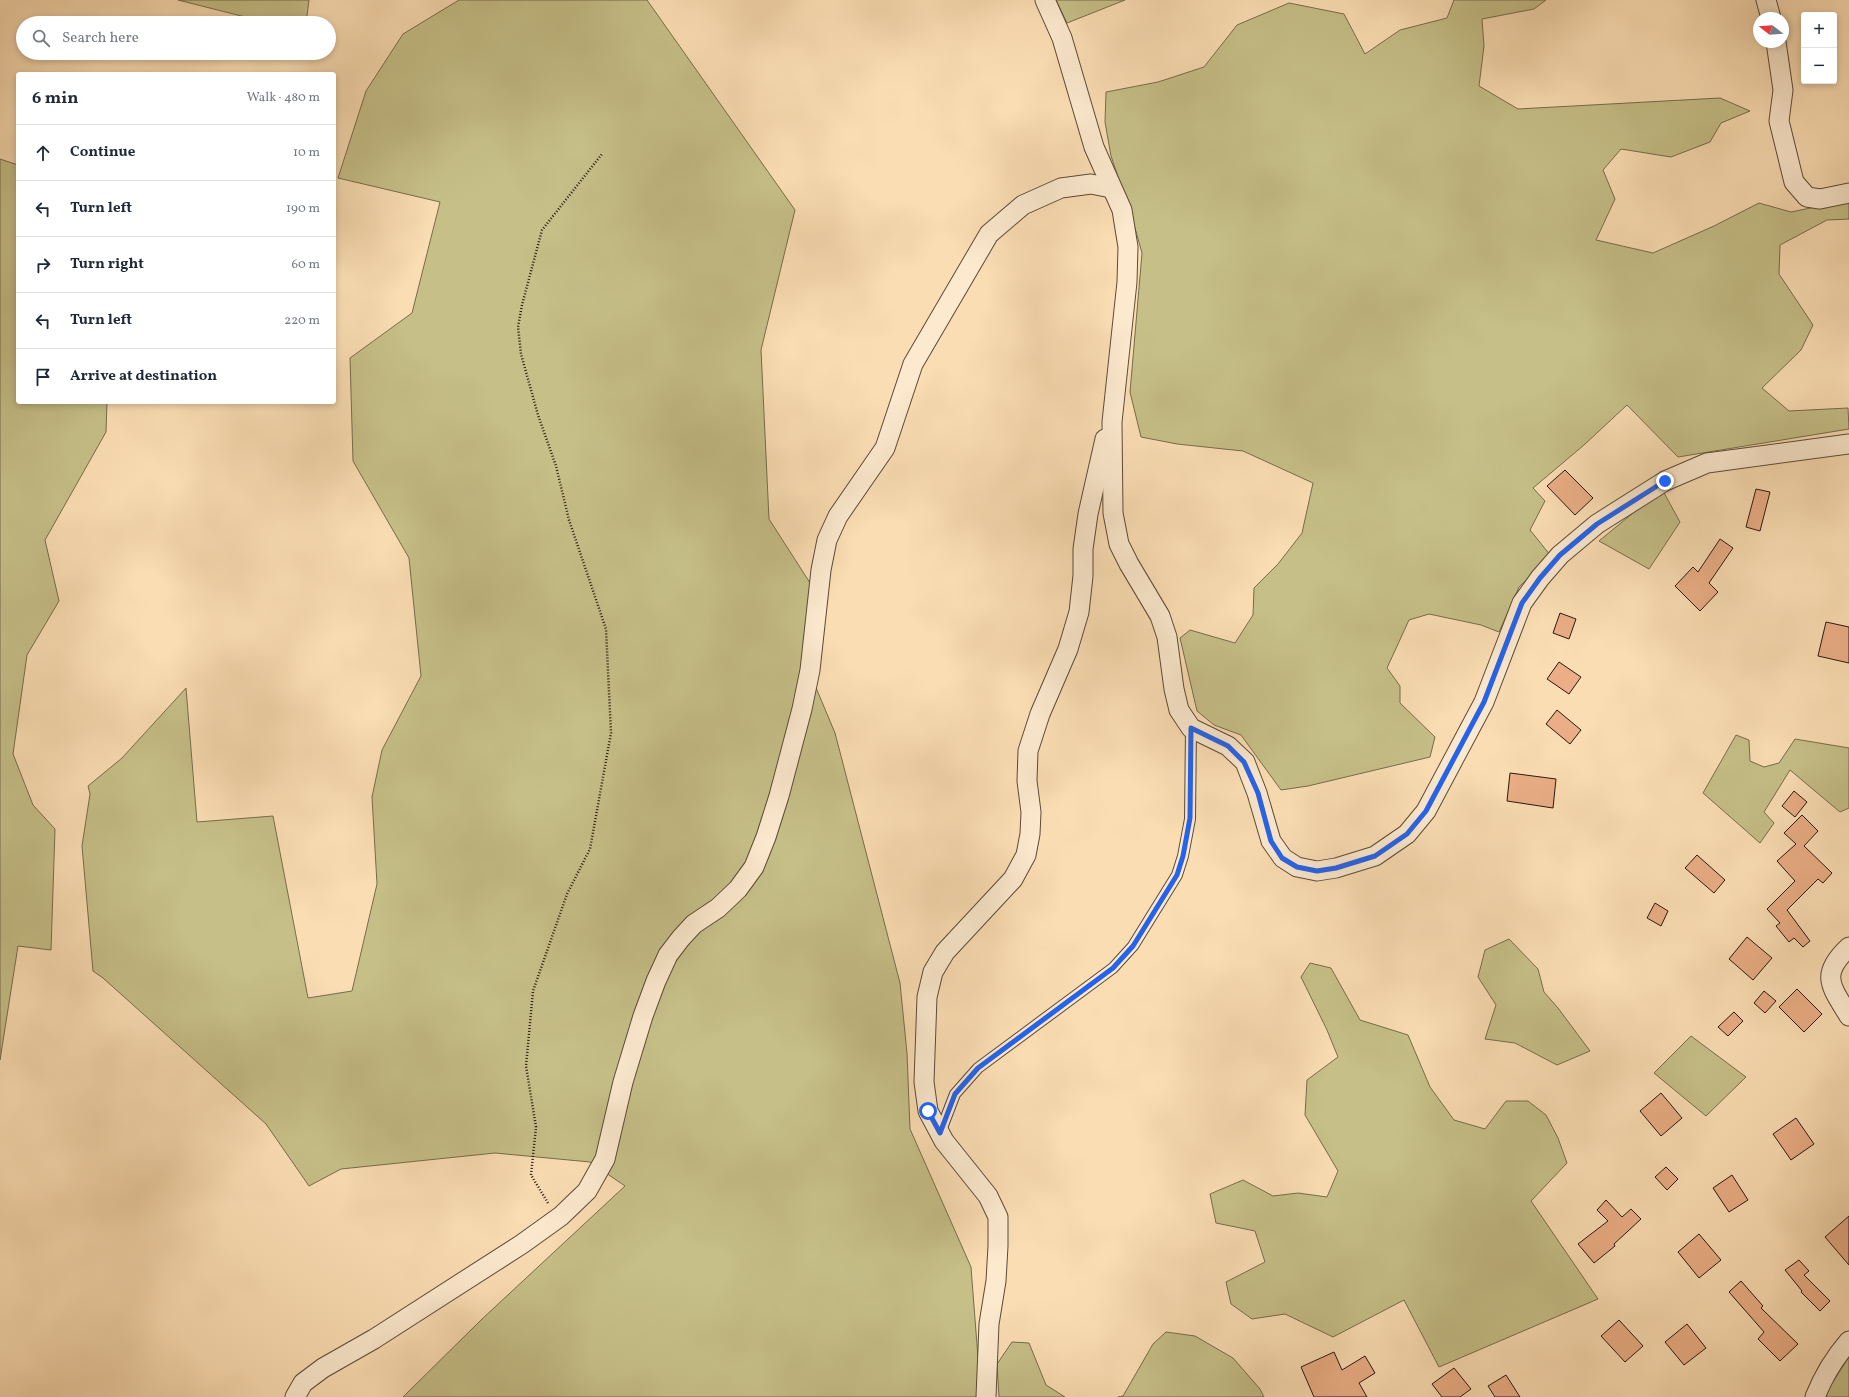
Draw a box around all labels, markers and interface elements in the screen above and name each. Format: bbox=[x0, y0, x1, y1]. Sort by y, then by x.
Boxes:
north arrow bbox=[1753, 12, 1789, 48]
map controls bbox=[1801, 12, 1837, 84]
button: + bbox=[1801, 12, 1837, 48]
search box bbox=[16, 16, 336, 60]
icon: search bbox=[30, 27, 52, 49]
text: Search here bbox=[62, 28, 139, 49]
button: − bbox=[1801, 48, 1837, 84]
text: 6 min bbox=[32, 87, 78, 110]
text: Walk · 480 m bbox=[247, 89, 320, 107]
icon: ahead bbox=[32, 142, 54, 164]
text: Continue bbox=[70, 142, 135, 163]
text: 10 m bbox=[293, 144, 320, 162]
icon: left bbox=[32, 198, 54, 220]
text: Turn left bbox=[70, 198, 132, 219]
text: 190 m bbox=[286, 200, 320, 218]
icon: right bbox=[32, 254, 54, 276]
text: Turn right bbox=[70, 254, 144, 275]
text: 60 m bbox=[292, 256, 320, 274]
icon: left bbox=[32, 310, 54, 332]
text: Turn left bbox=[70, 310, 132, 331]
text: 220 m bbox=[284, 312, 320, 330]
icon: arrive bbox=[32, 366, 54, 388]
text: Arrive at destination bbox=[70, 366, 217, 387]
route end bbox=[1656, 472, 1674, 490]
route start bbox=[919, 1102, 937, 1120]

